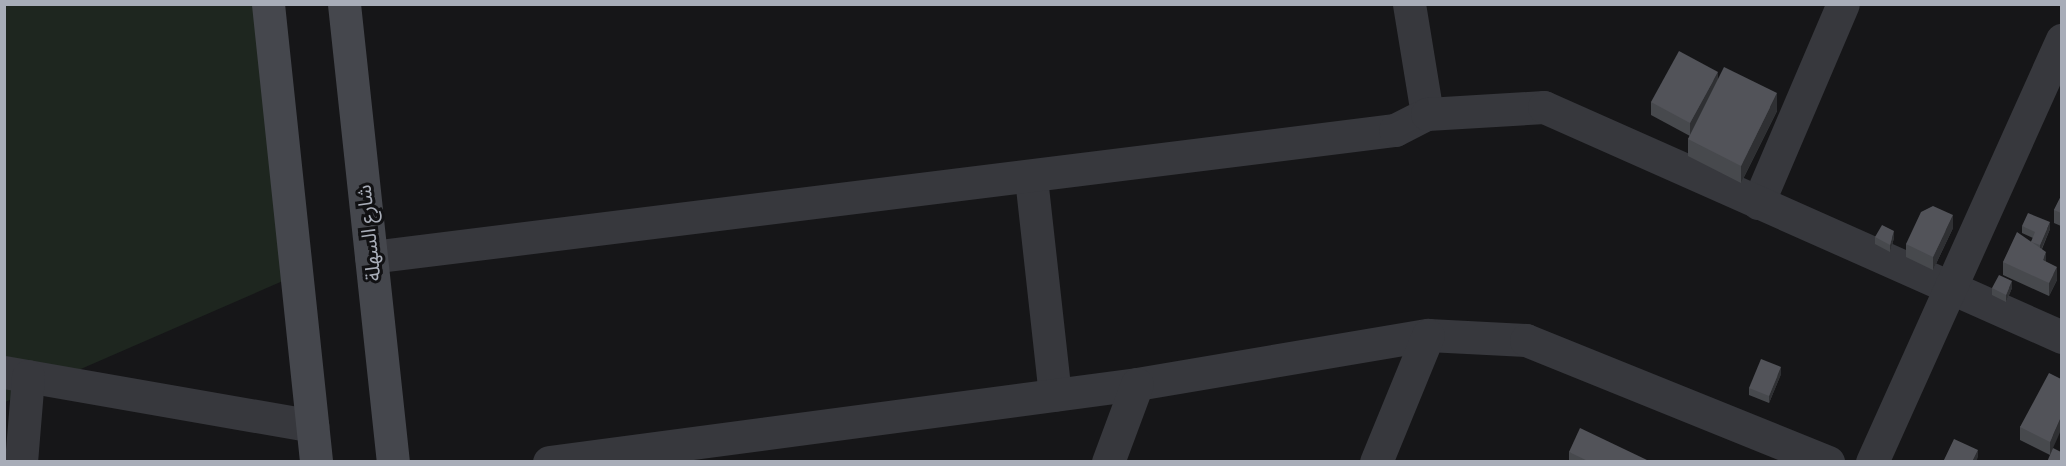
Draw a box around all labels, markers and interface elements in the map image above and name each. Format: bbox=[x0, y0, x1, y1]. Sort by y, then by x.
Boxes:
street label: شارع السهلة bbox=[352, 184, 386, 282]

